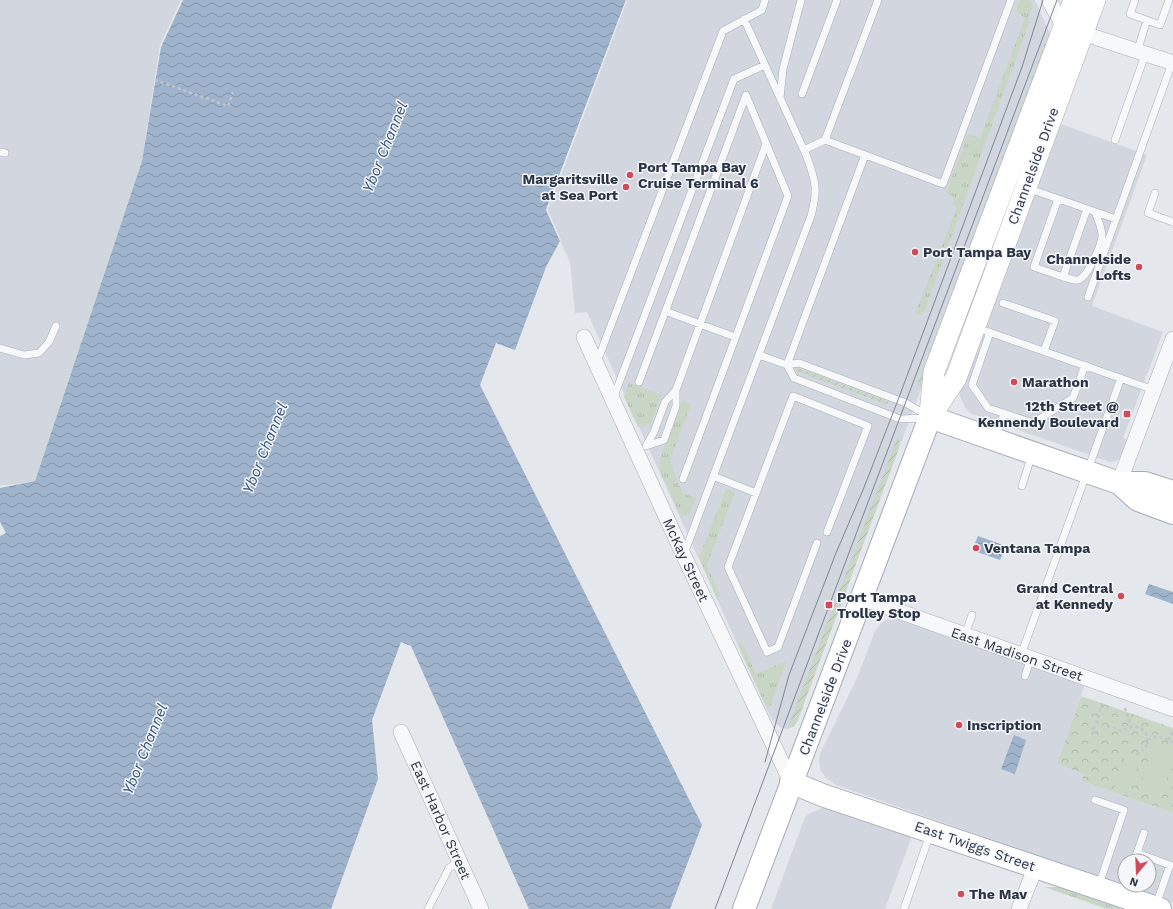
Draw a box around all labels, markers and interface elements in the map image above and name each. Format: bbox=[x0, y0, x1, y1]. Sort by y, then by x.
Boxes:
water label: Ybor Channel bbox=[359, 99, 412, 195]
street label: Channelside Drive bbox=[1004, 105, 1062, 227]
place label: Port Tampa Bay Cruise Terminal 6 bbox=[638, 159, 759, 191]
marker: Port Tampa Bay Cruise Terminal 6 bbox=[625, 170, 635, 180]
place label: Margaritsville at Sea Port bbox=[523, 171, 618, 203]
marker: Margaritsville at Sea Port bbox=[621, 182, 631, 192]
place label: Port Tampa Bay bbox=[923, 244, 1031, 260]
marker: Port Tampa Bay bbox=[910, 247, 920, 257]
place label: Channelside Lofts bbox=[1046, 251, 1132, 283]
marker: Channelside Lofts bbox=[1134, 262, 1144, 272]
place label: Marathon bbox=[1022, 374, 1089, 390]
marker: Marathon bbox=[1009, 377, 1019, 387]
place label: 12th Street @ Kennendy Boulevard bbox=[978, 398, 1119, 430]
water label: Ybor Channel bbox=[239, 400, 292, 496]
marker: 12th Street @ Kennendy Boulevard bbox=[1122, 409, 1132, 419]
street label: McKay Street bbox=[660, 516, 712, 604]
place label: Ventana Tampa bbox=[984, 540, 1091, 556]
marker: Ventana Tampa bbox=[971, 543, 981, 553]
place label: Grand Central at Kennedy bbox=[1016, 580, 1113, 612]
place label: Port Tampa Trolley Stop bbox=[837, 589, 921, 621]
marker: Grand Central at Kennedy bbox=[1116, 591, 1126, 601]
marker: Port Tampa Trolley Stop bbox=[824, 600, 834, 610]
street label: East Madison Street bbox=[949, 624, 1085, 684]
street label: Channelside Drive bbox=[795, 637, 855, 757]
water label: Ybor Channel bbox=[119, 701, 172, 797]
place label: Inscription bbox=[967, 717, 1042, 733]
marker: Inscription bbox=[954, 720, 964, 730]
street label: East Harbor Street bbox=[408, 758, 474, 882]
street label: East Twiggs Street bbox=[913, 818, 1038, 874]
north arrow bbox=[1117, 853, 1157, 893]
text: N bbox=[1128, 875, 1140, 889]
place label: The Mav bbox=[969, 886, 1027, 902]
marker: The Mav bbox=[956, 889, 966, 899]

